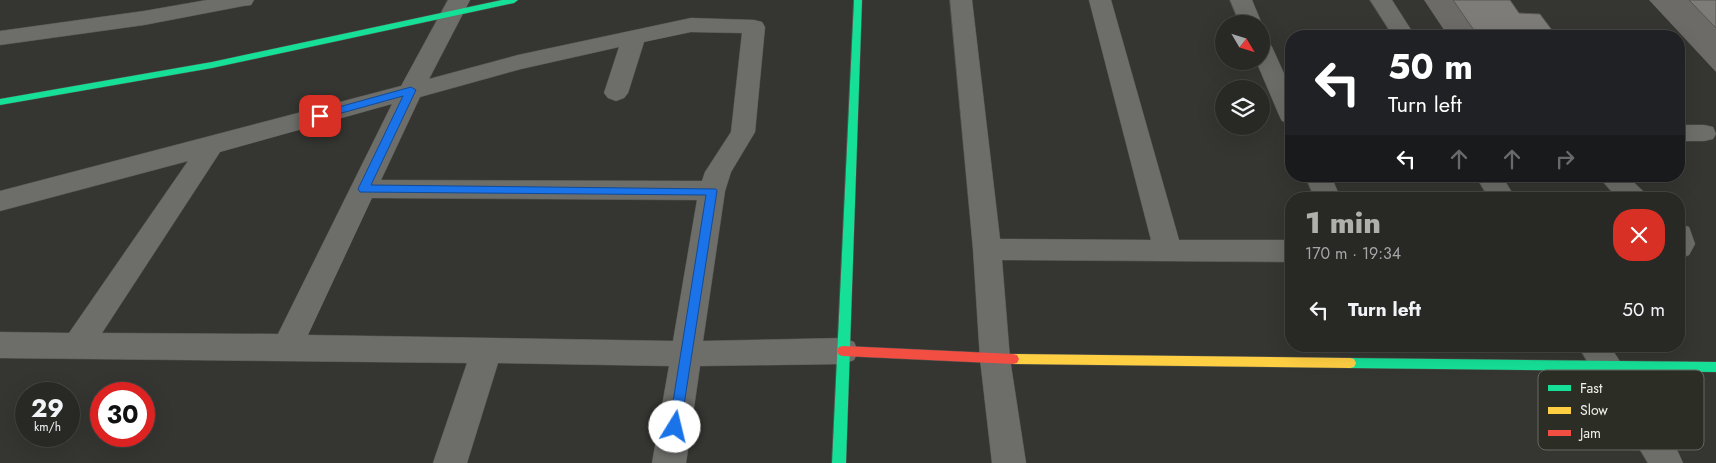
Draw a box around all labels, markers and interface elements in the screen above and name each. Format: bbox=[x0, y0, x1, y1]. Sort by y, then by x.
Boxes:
north arrow bbox=[1215, 15, 1270, 70]
map controls bbox=[1215, 15, 1270, 135]
text: 50 m bbox=[1388, 42, 1473, 92]
icon: left bbox=[1305, 50, 1370, 115]
button: layers bbox=[1215, 80, 1270, 135]
text: Turn left bbox=[1388, 88, 1462, 120]
pin bbox=[299, 95, 341, 137]
icon: arrive bbox=[306, 102, 334, 130]
icon: left bbox=[1392, 145, 1420, 173]
icon: ahead bbox=[1445, 145, 1473, 173]
icon: ahead bbox=[1498, 145, 1526, 173]
icon: right bbox=[1551, 145, 1579, 173]
text: 1 min bbox=[1305, 201, 1381, 244]
button: close bbox=[1613, 209, 1665, 261]
text: 170 m · 19:34 bbox=[1305, 242, 1401, 265]
icon: left bbox=[1305, 296, 1333, 324]
text: Turn left bbox=[1348, 296, 1421, 323]
text: 50 m bbox=[1622, 296, 1665, 323]
legend bbox=[1538, 370, 1704, 450]
text: Fast bbox=[1580, 378, 1603, 398]
speed limit sign: 30 bbox=[90, 382, 155, 447]
text: 29 bbox=[31, 390, 64, 426]
position arrow bbox=[648, 400, 700, 452]
text: Slow bbox=[1580, 400, 1608, 420]
text: km/h bbox=[34, 418, 61, 436]
text: Jam bbox=[1578, 423, 1601, 443]

